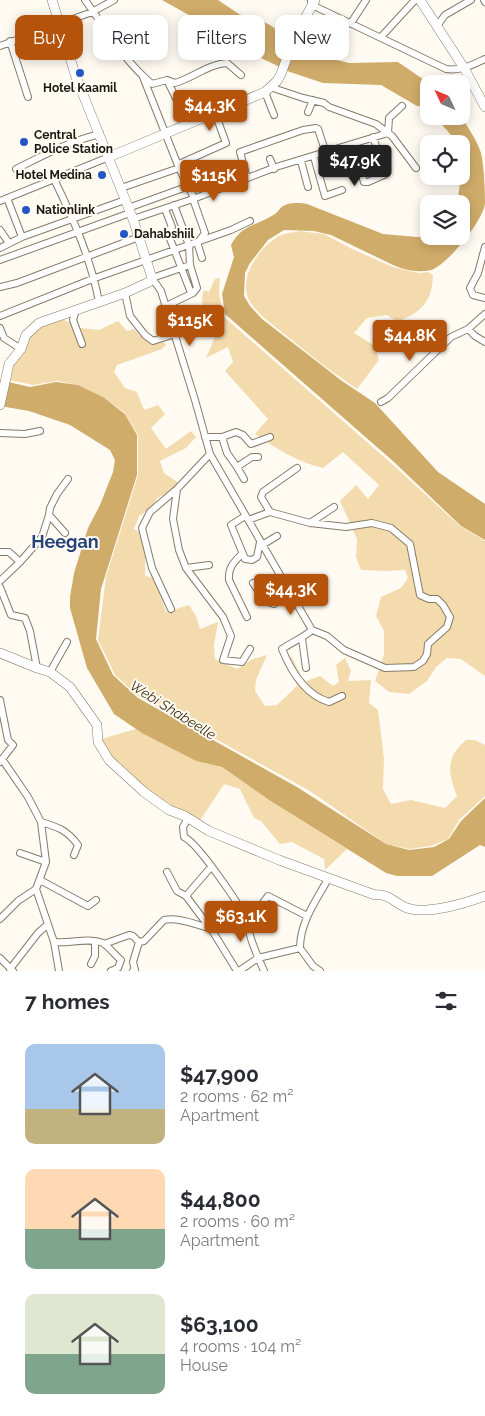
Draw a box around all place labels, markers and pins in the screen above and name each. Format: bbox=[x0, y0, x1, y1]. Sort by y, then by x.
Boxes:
marker: Hotel Kaamil bbox=[74, 67, 86, 79]
place label: Hotel Kaamil bbox=[43, 81, 117, 95]
pin: $44.3K bbox=[169, 90, 251, 132]
place label: Central Police Station bbox=[34, 128, 113, 156]
marker: Central Police Station bbox=[18, 136, 30, 148]
pin: $47.9K bbox=[314, 144, 396, 187]
pin: $115K bbox=[179, 160, 249, 202]
place label: Hotel Medina bbox=[16, 168, 92, 182]
marker: Hotel Medina bbox=[96, 169, 108, 181]
place label: Nationlink bbox=[36, 203, 95, 217]
marker: Nationlink bbox=[20, 204, 32, 216]
place label: Dahabshiil bbox=[134, 227, 194, 241]
marker: Dahabshiil bbox=[118, 228, 130, 240]
pin: $115K bbox=[155, 304, 225, 347]
pin: $44.8K bbox=[369, 320, 451, 362]
pin: $44.3K bbox=[250, 574, 332, 616]
pin: $63.1K bbox=[200, 900, 282, 943]

